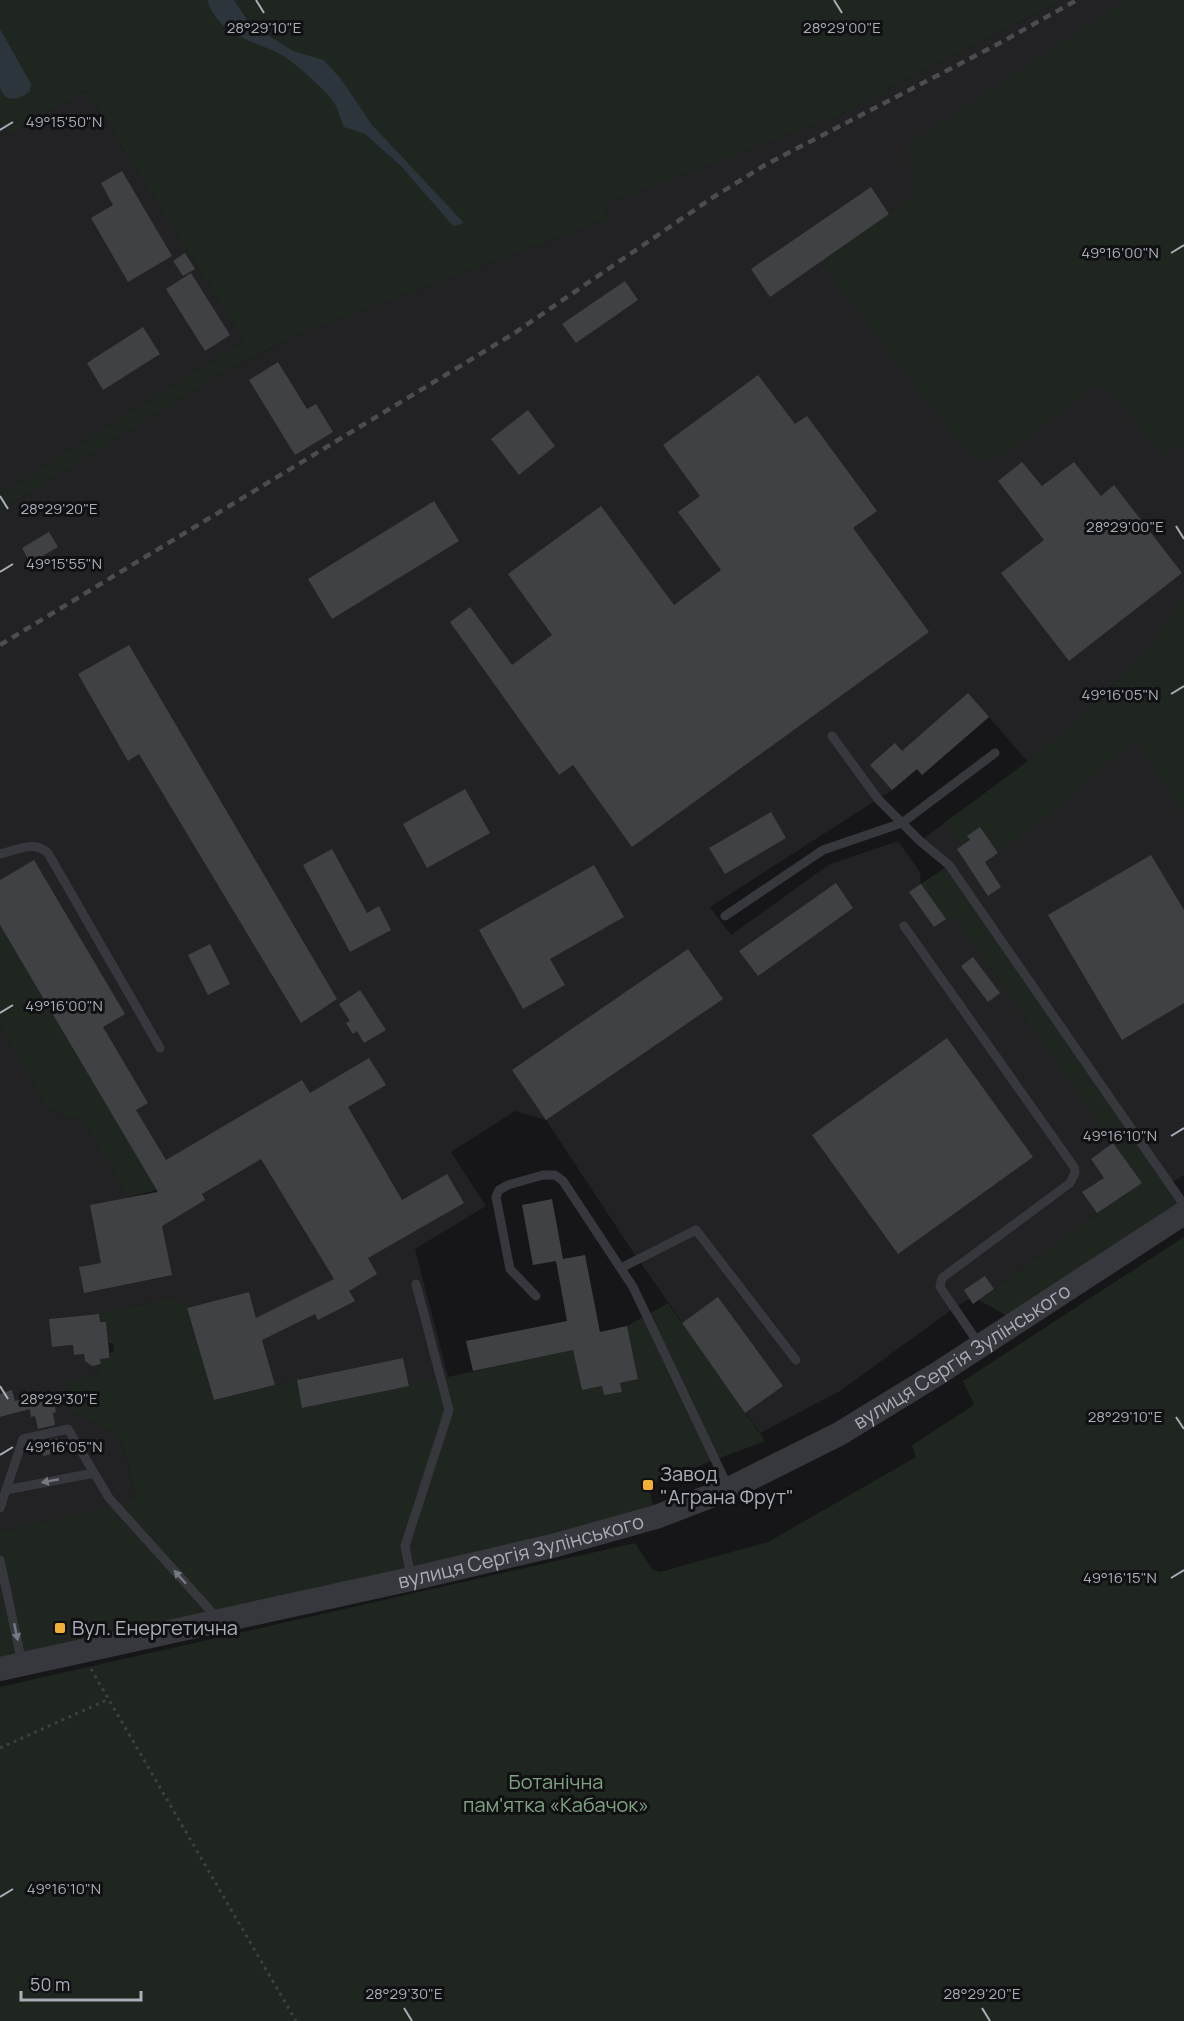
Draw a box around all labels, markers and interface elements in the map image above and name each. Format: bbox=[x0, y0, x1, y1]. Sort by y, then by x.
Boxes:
text: 28°29'10"E bbox=[227, 17, 301, 38]
text: 28°29'00"E bbox=[803, 17, 881, 38]
text: 49°15'50"N bbox=[26, 111, 102, 132]
text: 49°16'00"N bbox=[1081, 242, 1159, 263]
text: 28°29'20"E bbox=[20, 498, 98, 519]
text: 28°29'00"E bbox=[1086, 516, 1164, 537]
text: 49°15'55"N bbox=[26, 553, 102, 574]
text: 49°16'05"N bbox=[1081, 684, 1159, 705]
text: 49°16'00"N bbox=[25, 995, 103, 1016]
text: 49°16'10"N bbox=[1083, 1125, 1157, 1146]
street label: вулиця Сергія Зулінського bbox=[848, 1277, 1075, 1435]
text: 28°29'30"E bbox=[21, 1388, 97, 1409]
text: 28°29'10"E bbox=[1088, 1406, 1162, 1427]
text: 49°16'05"N bbox=[25, 1436, 103, 1457]
place label: Завод "Аграна Фрут" bbox=[660, 1460, 794, 1510]
one-way arrow bbox=[40, 1477, 59, 1486]
marker: Завод "Аграна Фрут" bbox=[641, 1478, 655, 1492]
street label: вулиця Сергія Зулінського bbox=[395, 1507, 647, 1594]
text: 49°16'15"N bbox=[1083, 1567, 1157, 1588]
one-way arrow bbox=[174, 1570, 187, 1585]
place label: Вул. Енергетична bbox=[72, 1614, 238, 1641]
marker: Вул. Енергетична bbox=[53, 1621, 67, 1635]
one-way arrow bbox=[12, 1623, 21, 1642]
park label: Ботанічна пам'ятка «Кабачок» bbox=[463, 1768, 649, 1818]
text: 49°16'10"N bbox=[27, 1878, 101, 1899]
scale bar bbox=[21, 1964, 141, 2002]
text: 50 m bbox=[30, 1972, 70, 1996]
text: 28°29'30"E bbox=[366, 1983, 442, 2004]
text: 28°29'20"E bbox=[943, 1983, 1021, 2004]

